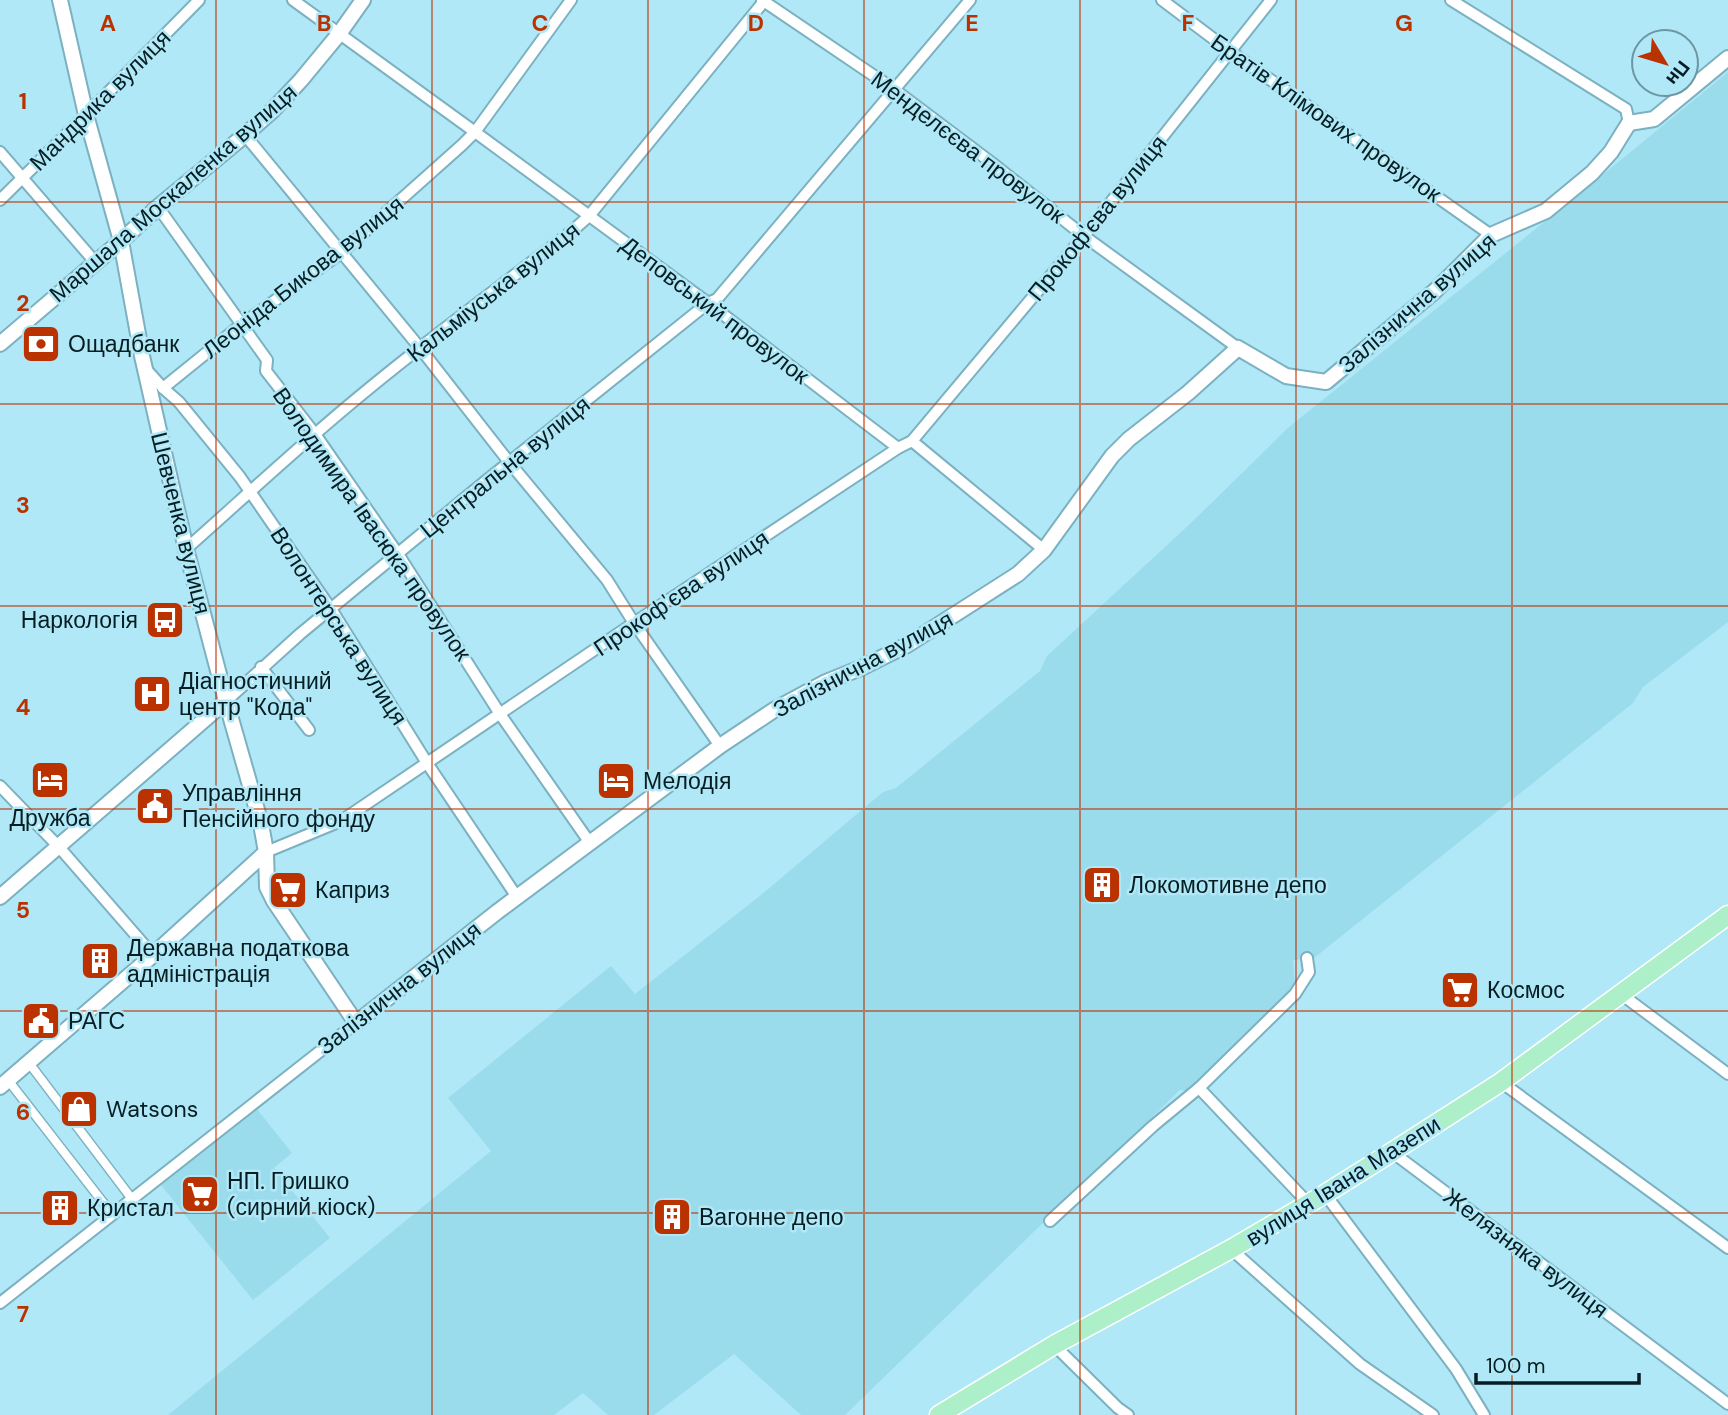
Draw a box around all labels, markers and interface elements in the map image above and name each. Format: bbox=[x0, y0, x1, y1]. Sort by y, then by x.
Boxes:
text: A bbox=[100, 8, 116, 38]
text: B bbox=[317, 8, 331, 38]
text: C bbox=[532, 8, 548, 38]
text: D bbox=[748, 8, 764, 38]
text: E bbox=[965, 8, 979, 38]
text: F bbox=[1182, 8, 1195, 38]
text: G bbox=[1395, 8, 1413, 38]
street label: Мандрика вулиця bbox=[23, 23, 177, 177]
street label: Братів Клімових провулок bbox=[1205, 27, 1448, 210]
north arrow bbox=[1630, 28, 1700, 98]
text: Пн bbox=[1660, 56, 1696, 91]
street label: Менделєєва провулок bbox=[865, 64, 1072, 230]
street label: Маршала Москаленка вулиця bbox=[43, 77, 303, 309]
text: 1 bbox=[19, 86, 27, 116]
street label: Прокоф'єва вулиця bbox=[1021, 129, 1173, 307]
street label: Леоніда Бикова вулиця bbox=[196, 189, 410, 365]
street label: Кальміуська вулиця bbox=[401, 215, 585, 369]
street label: Залізнична вулиця bbox=[1332, 226, 1502, 380]
street label: Деповський провулок bbox=[615, 229, 816, 391]
text: 2 bbox=[16, 288, 30, 318]
bank icon: Ощадбанк bbox=[20, 323, 62, 365]
place label: Ощадбанк bbox=[68, 329, 180, 359]
street label: Володимира Івасюка провулок bbox=[266, 382, 479, 667]
street label: Центральна вулиця bbox=[414, 389, 596, 545]
street label: Шевченка вулиця bbox=[144, 429, 218, 617]
text: 3 bbox=[16, 490, 30, 520]
street label: Волонтерська вулиця bbox=[264, 521, 414, 731]
street label: Прокоф'єва вулиця bbox=[588, 523, 774, 663]
bus stop icon: Наркологія bbox=[144, 599, 186, 641]
street label: Залізнична вулиця bbox=[768, 604, 958, 724]
place label: Наркологія bbox=[21, 605, 138, 635]
place label: Діагностичний центр "Кода" bbox=[179, 666, 332, 722]
hospital icon: Діагностичний центр "Кода" bbox=[131, 673, 173, 715]
text: 4 bbox=[16, 692, 31, 722]
hotel icon: Дружба bbox=[29, 759, 71, 801]
hotel icon: Мелодія bbox=[595, 760, 637, 802]
place label: Мелодія bbox=[643, 766, 731, 796]
place label: Управління Пенсійного фонду bbox=[182, 778, 376, 834]
public building icon: Управління Пенсійного фонду bbox=[134, 785, 176, 827]
place label: Дружба bbox=[10, 803, 91, 833]
building icon: Локомотивне депо bbox=[1081, 864, 1123, 906]
supermarket icon: Каприз bbox=[267, 869, 309, 911]
place label: Локомотивне депо bbox=[1129, 870, 1327, 900]
place label: Каприз bbox=[315, 875, 390, 905]
text: 5 bbox=[16, 895, 30, 925]
street label: Залізнична вулиця bbox=[311, 915, 487, 1061]
place label: Державна податкова адміністрація bbox=[127, 933, 349, 989]
building icon: Державна податкова адміністрація bbox=[79, 940, 121, 982]
supermarket icon: Космос bbox=[1439, 969, 1481, 1011]
place label: Космос bbox=[1487, 975, 1565, 1005]
public building icon: РАГС bbox=[20, 1000, 62, 1042]
place label: РАГС bbox=[68, 1006, 125, 1036]
shop icon: Watsons bbox=[58, 1088, 100, 1130]
place label: Watsons bbox=[106, 1094, 198, 1124]
text: 6 bbox=[16, 1097, 30, 1127]
street label: вулиця Івана Мазепи bbox=[1240, 1109, 1446, 1253]
place label: НП. Гришко (сирний кіоск) bbox=[227, 1166, 375, 1222]
supermarket icon: НП. Гришко (сирний кіоск) bbox=[179, 1173, 221, 1215]
street label: Желязняка вулиця bbox=[1438, 1181, 1614, 1325]
building icon: Кристал bbox=[39, 1187, 81, 1229]
place label: Кристал bbox=[87, 1193, 174, 1223]
building icon: Вагонне депо bbox=[651, 1196, 693, 1238]
place label: Вагонне депо bbox=[699, 1202, 844, 1232]
text: 7 bbox=[17, 1299, 29, 1329]
scale bar bbox=[1476, 1342, 1639, 1386]
text: 100 m bbox=[1486, 1352, 1546, 1380]

